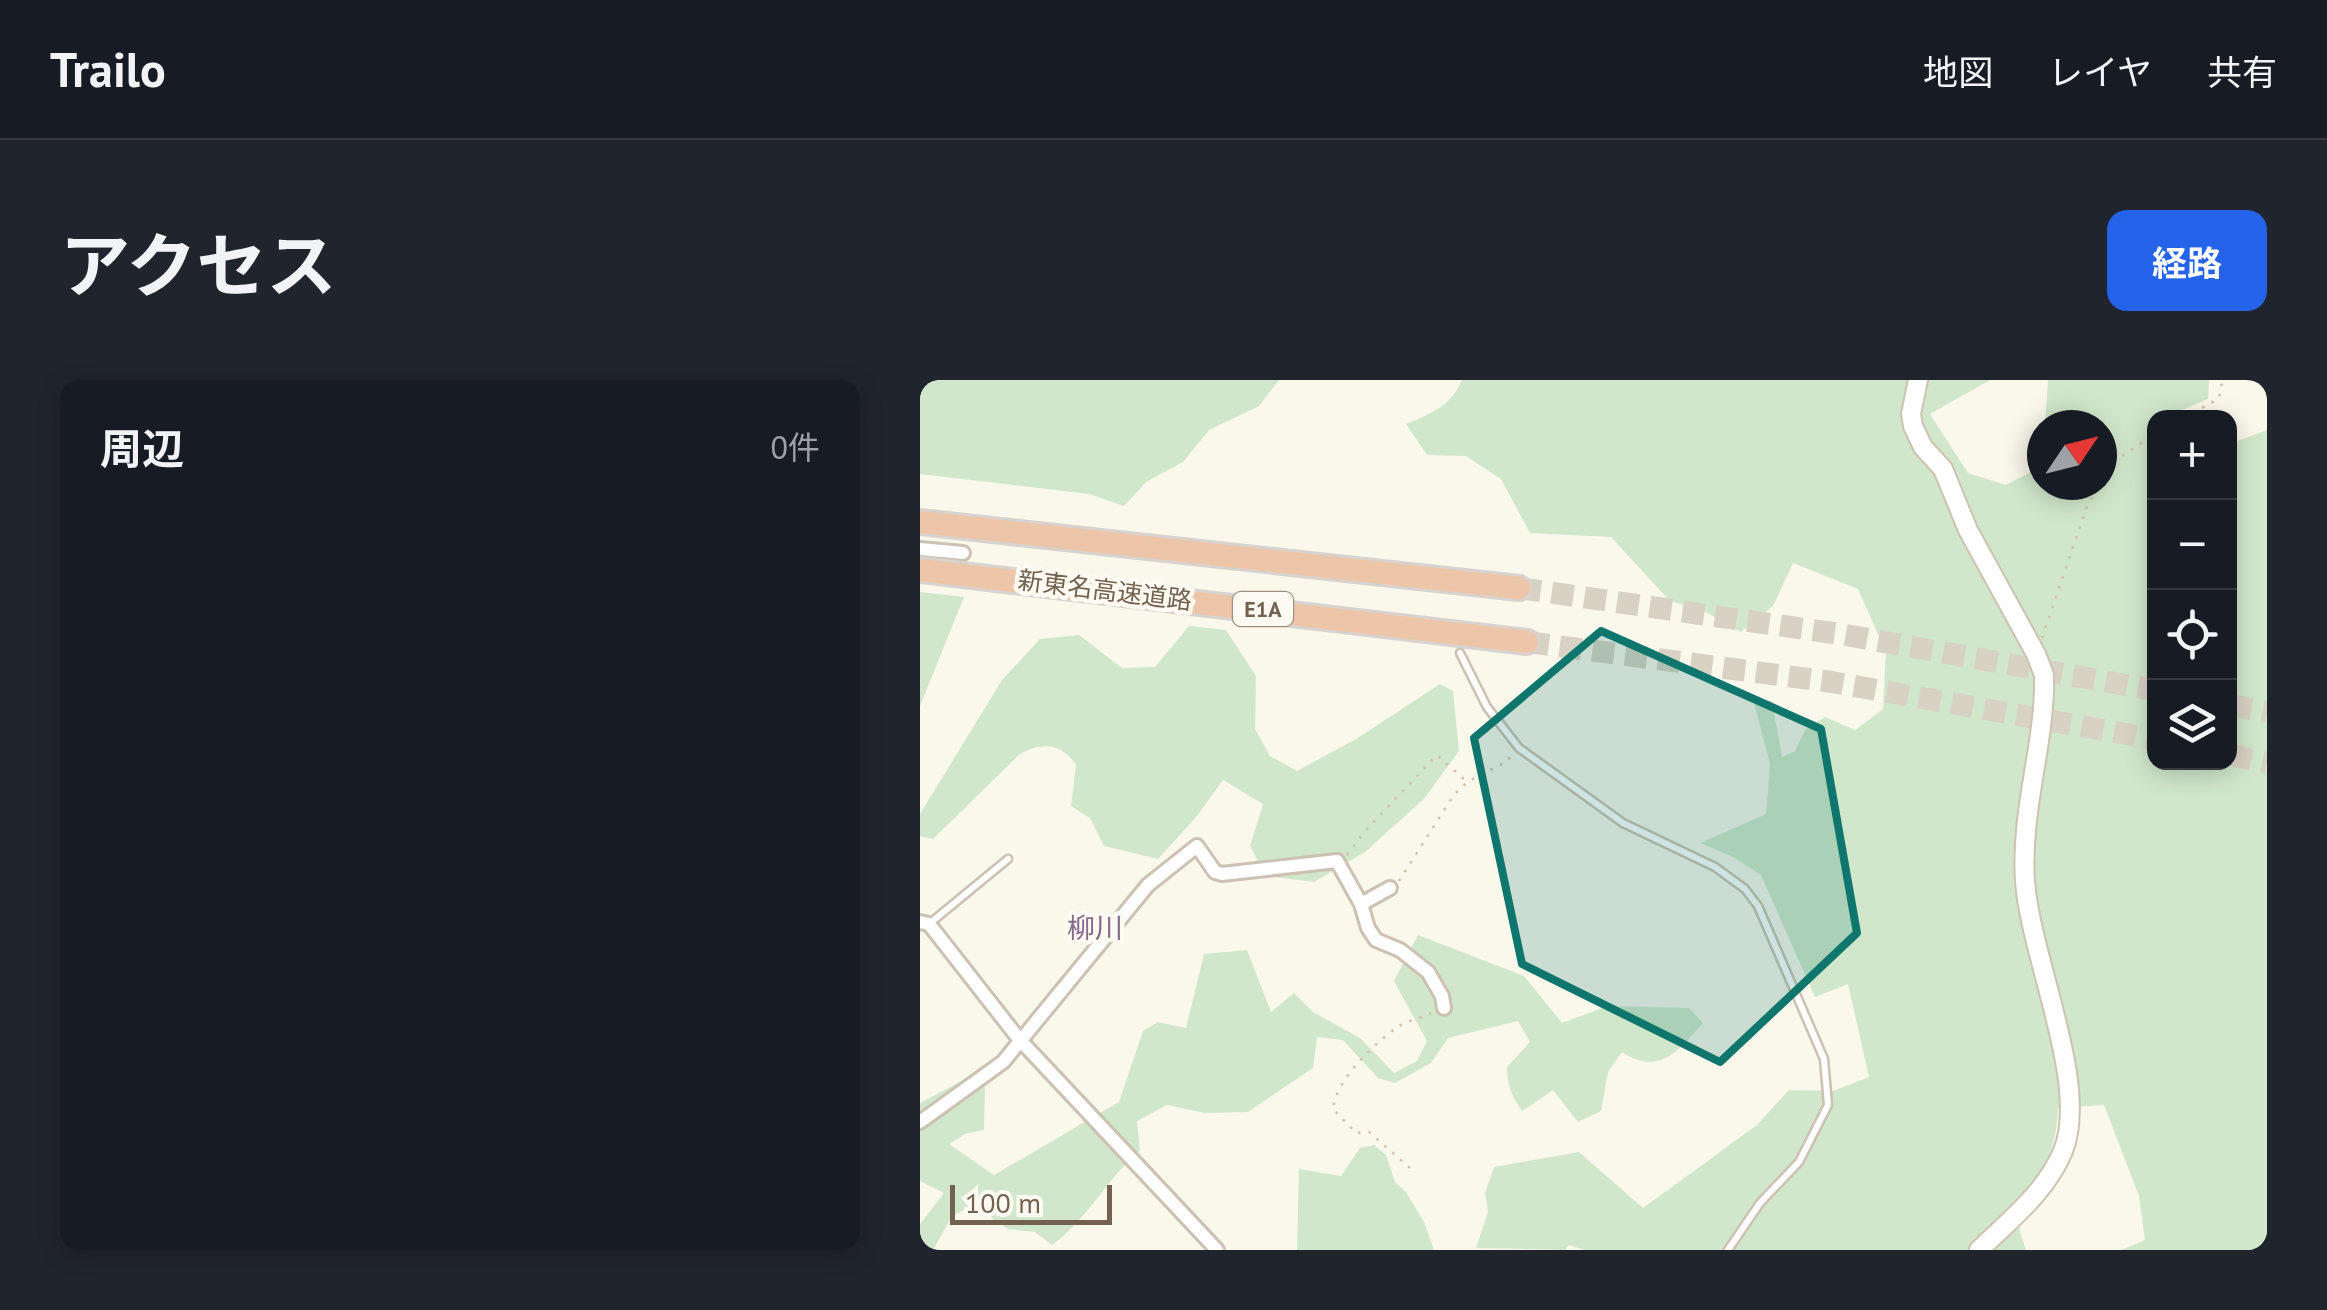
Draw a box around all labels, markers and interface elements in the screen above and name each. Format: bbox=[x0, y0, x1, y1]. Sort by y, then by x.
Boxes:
text: Trailo bbox=[50, 38, 166, 100]
text: 地図 bbox=[1923, 49, 1993, 95]
text: レイヤ bbox=[2048, 49, 2152, 95]
text: 共有 bbox=[2207, 49, 2277, 95]
button: 経路 bbox=[2107, 210, 2267, 311]
text: アクセス bbox=[60, 220, 337, 310]
north arrow bbox=[2027, 410, 2117, 500]
map controls bbox=[2147, 410, 2237, 770]
button: + bbox=[2147, 410, 2237, 500]
text: 周辺 bbox=[100, 421, 184, 476]
text: 0件 bbox=[771, 426, 820, 468]
button: − bbox=[2147, 500, 2237, 590]
street label: 新東名高速道路 bbox=[1016, 563, 1194, 617]
button: locate bbox=[2147, 590, 2237, 680]
road number: E1A bbox=[1233, 592, 1293, 626]
button: layers bbox=[2147, 680, 2237, 770]
district label: 柳川 bbox=[1067, 909, 1123, 946]
scale bar bbox=[950, 1180, 1112, 1224]
text: 100 m bbox=[965, 1184, 1041, 1221]

